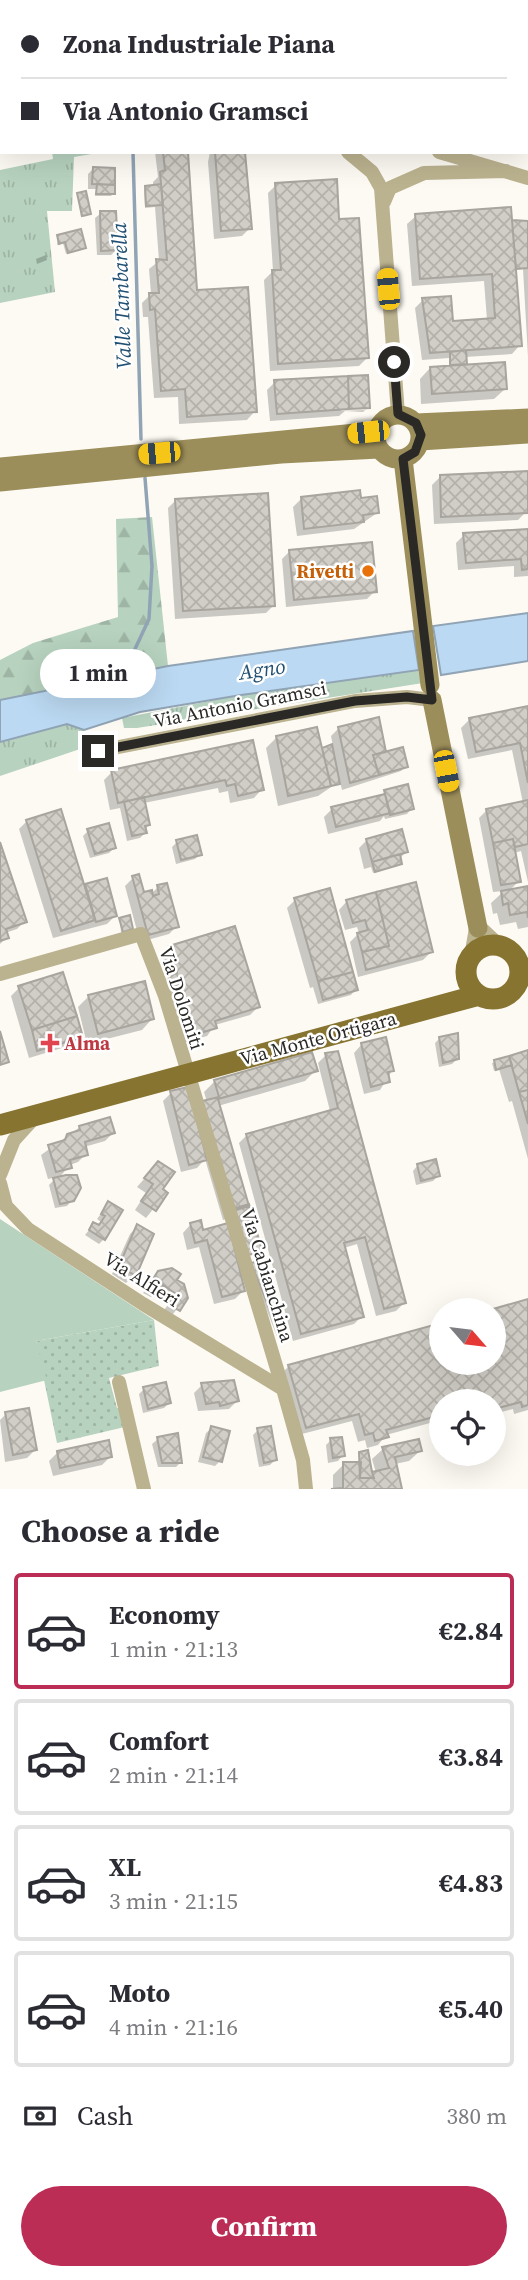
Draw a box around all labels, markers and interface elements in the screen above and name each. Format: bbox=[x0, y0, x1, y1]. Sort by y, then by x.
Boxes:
text: Zona Industriale Piana bbox=[63, 26, 335, 62]
text: Via Antonio Gramsci bbox=[63, 93, 308, 129]
water label: Valle Tambarella bbox=[104, 222, 138, 370]
car bbox=[376, 267, 401, 311]
route start bbox=[378, 346, 410, 378]
car bbox=[347, 419, 390, 445]
car bbox=[138, 441, 181, 465]
place label: Rivetti bbox=[296, 558, 354, 584]
marker: Rivetti bbox=[360, 563, 376, 579]
callout: 1 min bbox=[40, 650, 156, 698]
water label: Agno bbox=[236, 651, 287, 687]
text: 1 min bbox=[68, 657, 128, 689]
street label: Via Antonio Gramsci bbox=[151, 674, 329, 733]
route end bbox=[82, 735, 114, 767]
car bbox=[432, 748, 461, 794]
street label: Via Dolomiti bbox=[153, 943, 211, 1053]
street label: Via Monte Ortigara bbox=[237, 1005, 399, 1071]
place label: Alma bbox=[64, 1030, 111, 1056]
marker: Alma bbox=[42, 1035, 58, 1051]
street label: Via Cabianchina bbox=[235, 1205, 301, 1345]
street label: Via Alfieri bbox=[99, 1245, 185, 1313]
north arrow bbox=[429, 1298, 506, 1376]
map controls bbox=[429, 1298, 506, 1466]
button: locate bbox=[429, 1389, 506, 1466]
text: Choose a ride bbox=[21, 1509, 220, 1553]
text: Economy bbox=[109, 1597, 220, 1633]
icon: car bbox=[25, 1600, 88, 1663]
text: €2.84 bbox=[439, 1613, 503, 1649]
text: 1 min · 21:13 bbox=[109, 1633, 238, 1665]
text: Comfort bbox=[109, 1723, 209, 1759]
icon: car bbox=[25, 1726, 88, 1789]
text: €3.84 bbox=[439, 1739, 503, 1775]
text: 2 min · 21:14 bbox=[109, 1759, 238, 1791]
text: XL bbox=[109, 1849, 141, 1885]
icon: car bbox=[25, 1852, 88, 1915]
text: €4.83 bbox=[439, 1865, 503, 1901]
text: 3 min · 21:15 bbox=[109, 1885, 238, 1917]
text: Moto bbox=[109, 1975, 170, 2011]
icon: car bbox=[25, 1978, 88, 2041]
text: €5.40 bbox=[439, 1991, 503, 2027]
text: 4 min · 21:16 bbox=[109, 2011, 238, 2043]
icon: cash bbox=[21, 2097, 59, 2135]
text: Cash bbox=[77, 2098, 133, 2134]
text: 380 m bbox=[446, 2100, 507, 2132]
button: Confirm bbox=[21, 2186, 507, 2266]

